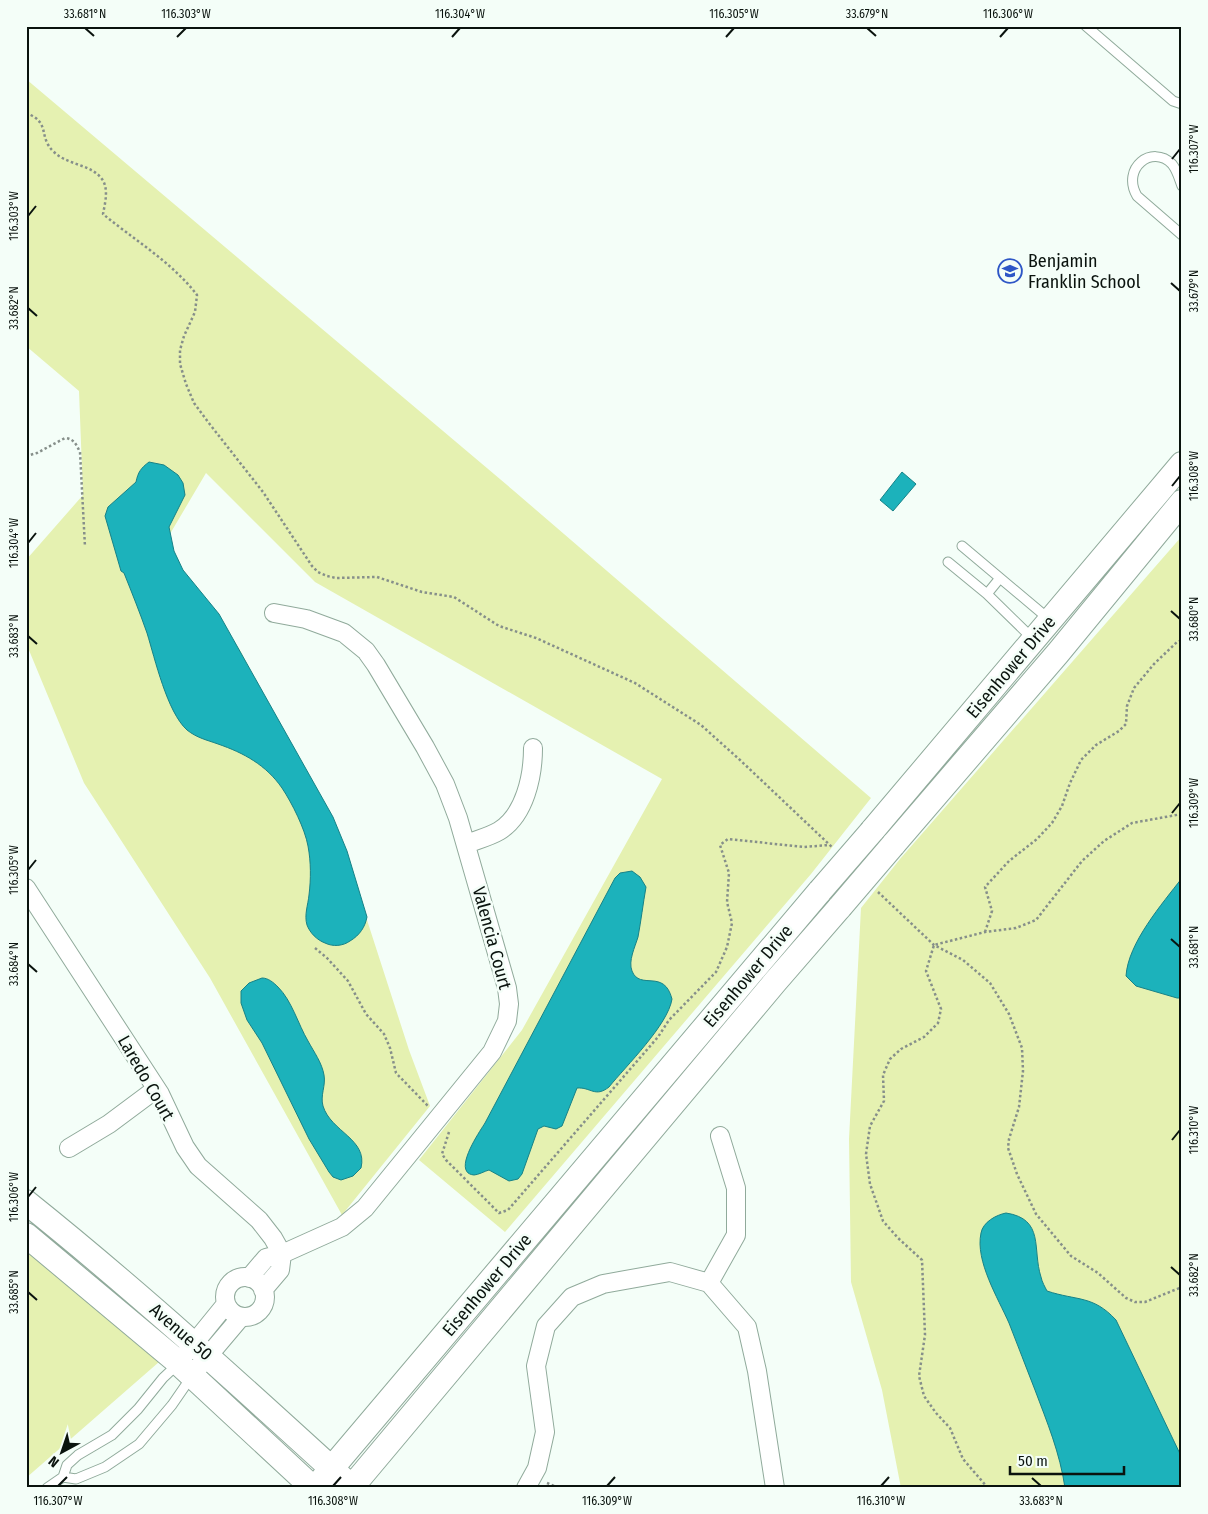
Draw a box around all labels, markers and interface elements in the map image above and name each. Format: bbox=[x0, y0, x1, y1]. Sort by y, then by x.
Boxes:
text: 33.681°N bbox=[64, 7, 106, 21]
text: 116.303°W bbox=[161, 7, 211, 21]
text: 116.304°W bbox=[435, 7, 485, 21]
text: 116.305°W bbox=[709, 7, 759, 21]
text: 33.679°N bbox=[846, 7, 888, 21]
text: 116.306°W bbox=[983, 7, 1033, 21]
text: 116.307°W bbox=[1187, 125, 1201, 173]
text: 116.303°W bbox=[7, 191, 21, 241]
place label: Benjamin Franklin School bbox=[1028, 250, 1141, 293]
school or university icon: Benjamin Franklin School bbox=[997, 258, 1023, 284]
text: 33.679°N bbox=[1187, 270, 1201, 312]
text: 33.682°N bbox=[7, 286, 21, 330]
text: 116.308°W bbox=[1187, 451, 1201, 501]
text: 116.304°W bbox=[7, 518, 21, 568]
text: 33.680°N bbox=[1187, 597, 1201, 641]
street label: Eisenhower Drive bbox=[962, 611, 1060, 723]
text: 33.683°N bbox=[7, 614, 21, 658]
text: 116.309°W bbox=[1187, 778, 1201, 828]
text: 116.305°W bbox=[7, 845, 21, 895]
street label: Valencia Court bbox=[468, 884, 516, 992]
street label: Eisenhower Drive bbox=[699, 920, 797, 1032]
text: 33.681°N bbox=[1187, 926, 1201, 968]
text: 33.684°N bbox=[7, 942, 21, 986]
street label: Laredo Court bbox=[113, 1032, 179, 1125]
text: 116.310°W bbox=[1187, 1106, 1201, 1154]
text: 116.306°W bbox=[7, 1172, 21, 1222]
street label: Eisenhower Drive bbox=[438, 1229, 536, 1341]
text: 33.682°N bbox=[1187, 1253, 1201, 1297]
text: 33.685°N bbox=[7, 1270, 21, 1314]
street label: Avenue 50 bbox=[145, 1299, 217, 1365]
north arrow bbox=[38, 1426, 88, 1476]
scale bar bbox=[1010, 1444, 1124, 1476]
text: N bbox=[45, 1452, 63, 1471]
text: 50 m bbox=[1018, 1452, 1048, 1470]
text: 116.307°W bbox=[34, 1494, 82, 1508]
text: 116.308°W bbox=[308, 1494, 358, 1508]
text: 116.309°W bbox=[582, 1494, 632, 1508]
text: 116.310°W bbox=[857, 1494, 905, 1508]
text: 33.683°N bbox=[1019, 1494, 1063, 1508]

